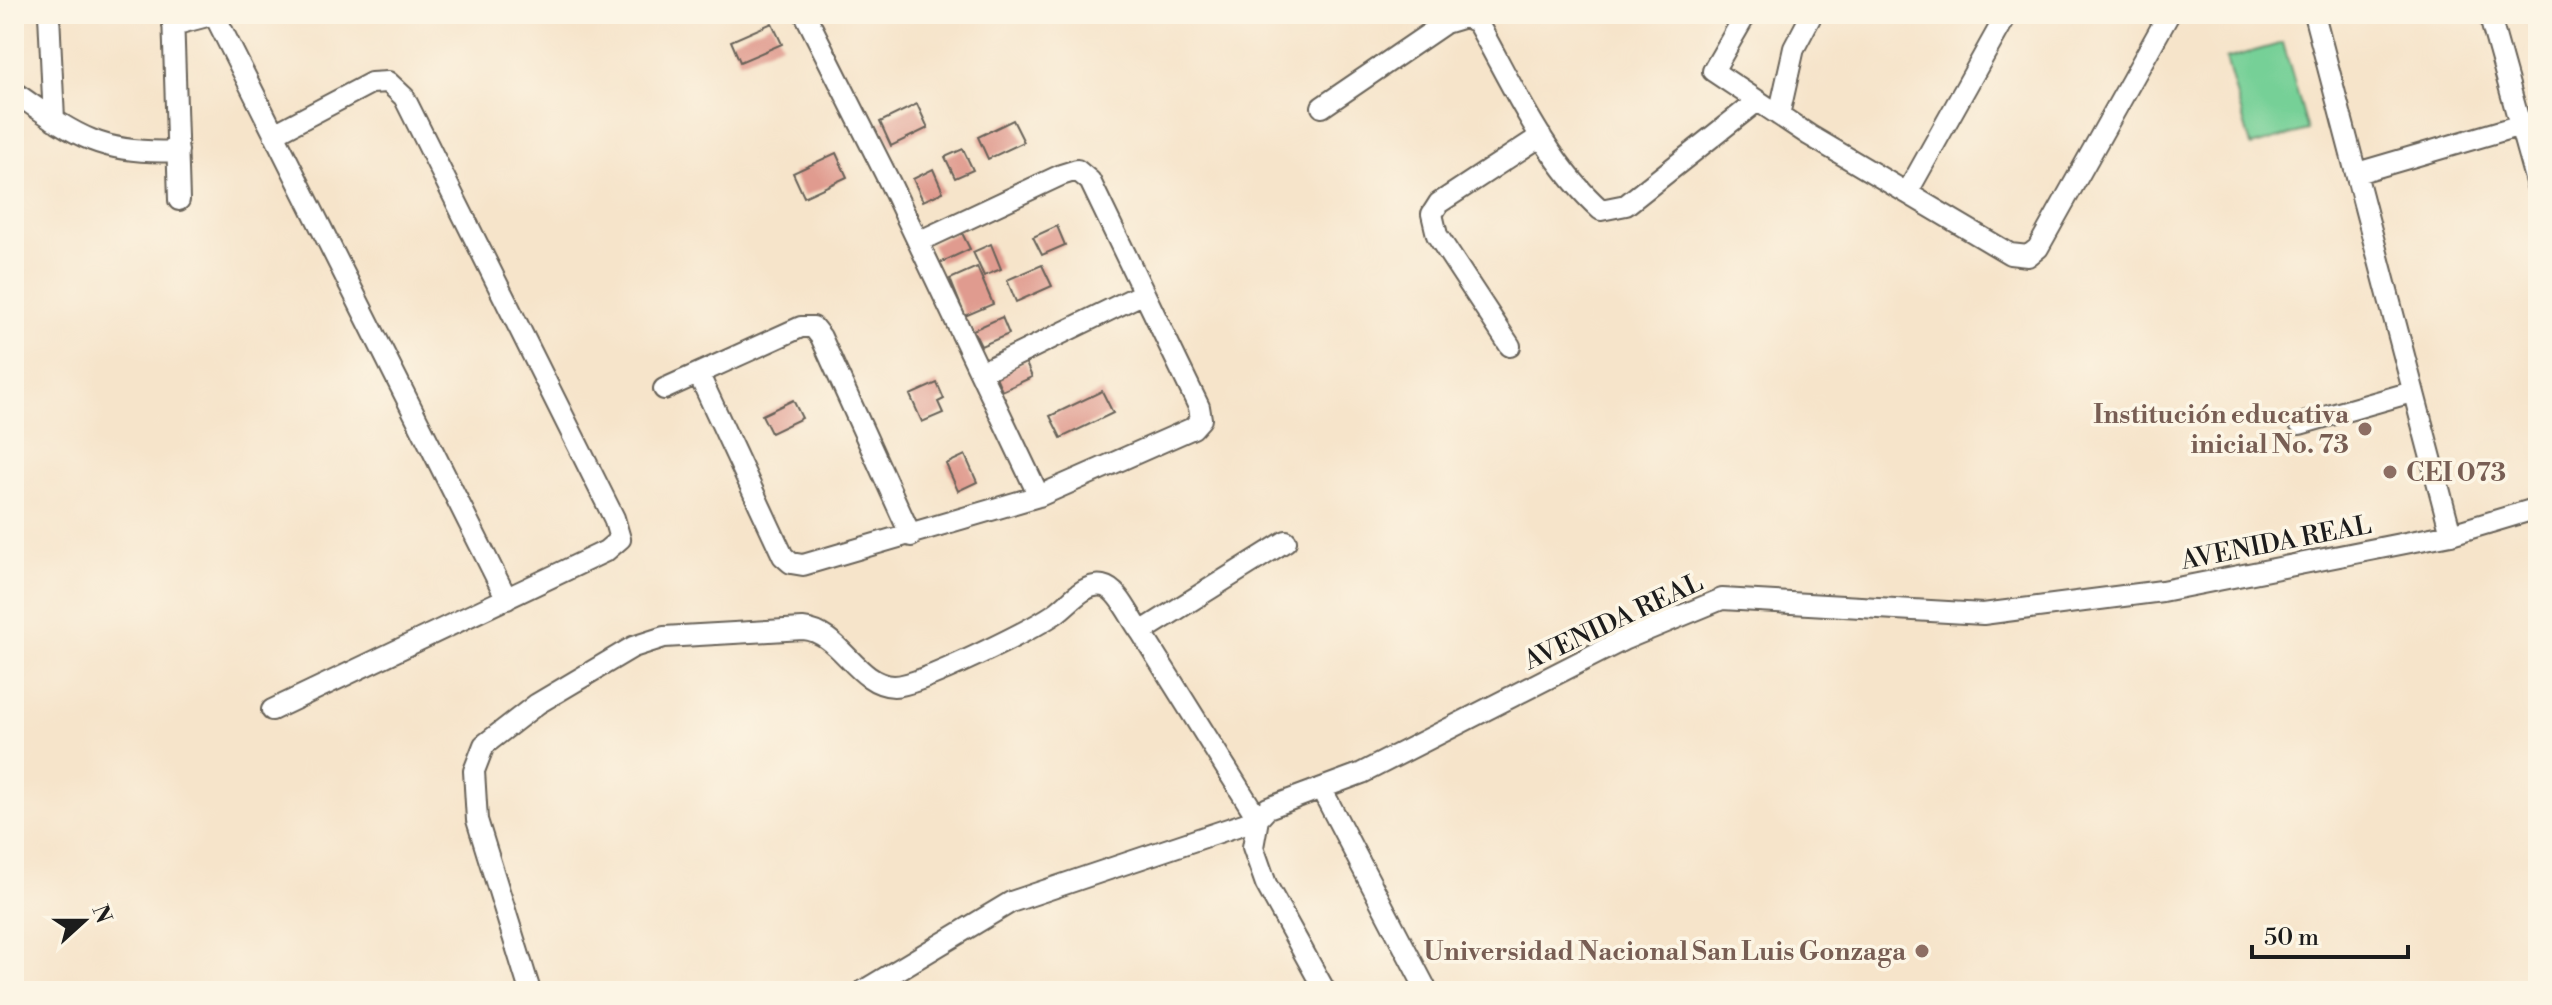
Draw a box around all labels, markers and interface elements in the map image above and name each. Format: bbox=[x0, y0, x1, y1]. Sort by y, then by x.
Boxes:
place label: Institución educativa inicial No. 73 bbox=[2093, 399, 2350, 461]
marker: Institución educativa inicial No. 73 bbox=[2356, 420, 2374, 438]
place label: CEI 073 bbox=[2406, 457, 2506, 489]
marker: CEI 073 bbox=[2381, 463, 2399, 481]
street label: AVENIDA REAL bbox=[2177, 509, 2374, 577]
street label: AVENIDA REAL bbox=[1518, 566, 1708, 678]
north arrow bbox=[44, 881, 124, 961]
text: N bbox=[86, 901, 117, 928]
scale bar bbox=[2252, 909, 2408, 959]
text: 50 m bbox=[2264, 923, 2319, 953]
place label: Universidad Nacional San Luis Gonzaga bbox=[1424, 936, 1907, 968]
marker: Universidad Nacional San Luis Gonzaga bbox=[1913, 942, 1931, 960]

